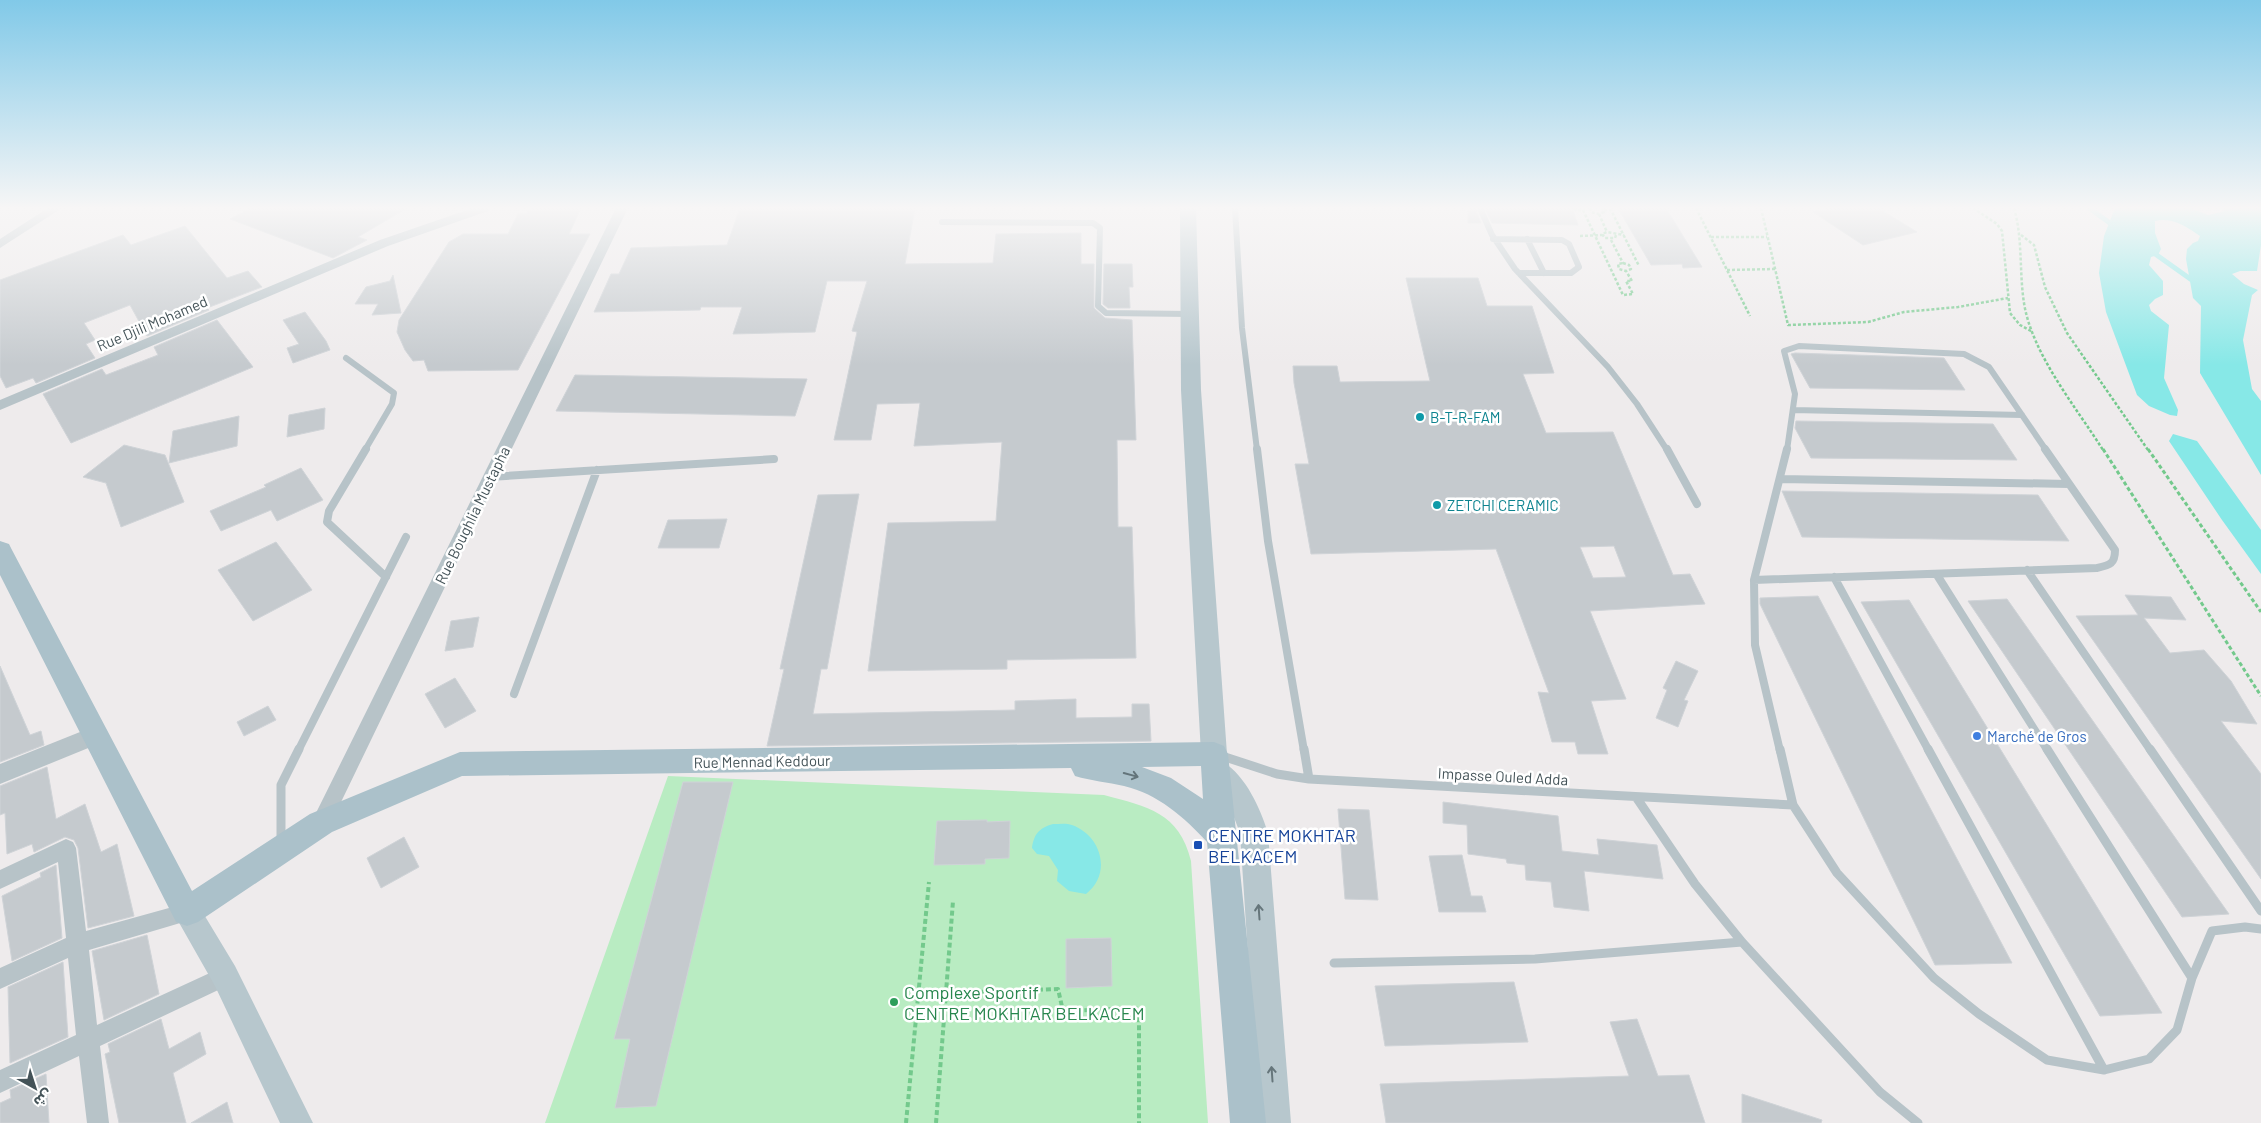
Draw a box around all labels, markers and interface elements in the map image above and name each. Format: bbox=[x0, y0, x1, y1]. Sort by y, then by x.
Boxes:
street label: Rue Djili Mohamed bbox=[94, 292, 210, 354]
place label: B-T-R-FAM bbox=[1430, 408, 1501, 426]
marker: B-T-R-FAM bbox=[1414, 411, 1426, 423]
street label: Rue Boughlia Mustapha bbox=[431, 443, 513, 587]
place label: ZETCHI CERAMIC bbox=[1447, 496, 1559, 514]
marker: ZETCHI CERAMIC bbox=[1431, 499, 1443, 511]
place label: Marché de Gros bbox=[1987, 727, 2087, 745]
marker: Marché de Gros bbox=[1971, 730, 1983, 742]
street label: Rue Mennad Keddour bbox=[693, 751, 831, 771]
street label: Impasse Ouled Adda bbox=[1437, 764, 1569, 788]
one-way arrow bbox=[1122, 771, 1138, 780]
place label: CENTRE MOKHTAR BELKACEM bbox=[1208, 824, 1356, 867]
marker: CENTRE MOKHTAR BELKACEM bbox=[1192, 839, 1204, 851]
one-way arrow bbox=[1255, 905, 1264, 921]
place label: Complexe Sportif CENTRE MOKHTAR BELKACEM bbox=[904, 981, 1145, 1024]
marker: Complexe Sportif CENTRE MOKHTAR BELKACEM bbox=[888, 996, 900, 1008]
north arrow bbox=[10, 1063, 60, 1113]
one-way arrow bbox=[1267, 1067, 1276, 1083]
text: ش bbox=[31, 1086, 56, 1111]

